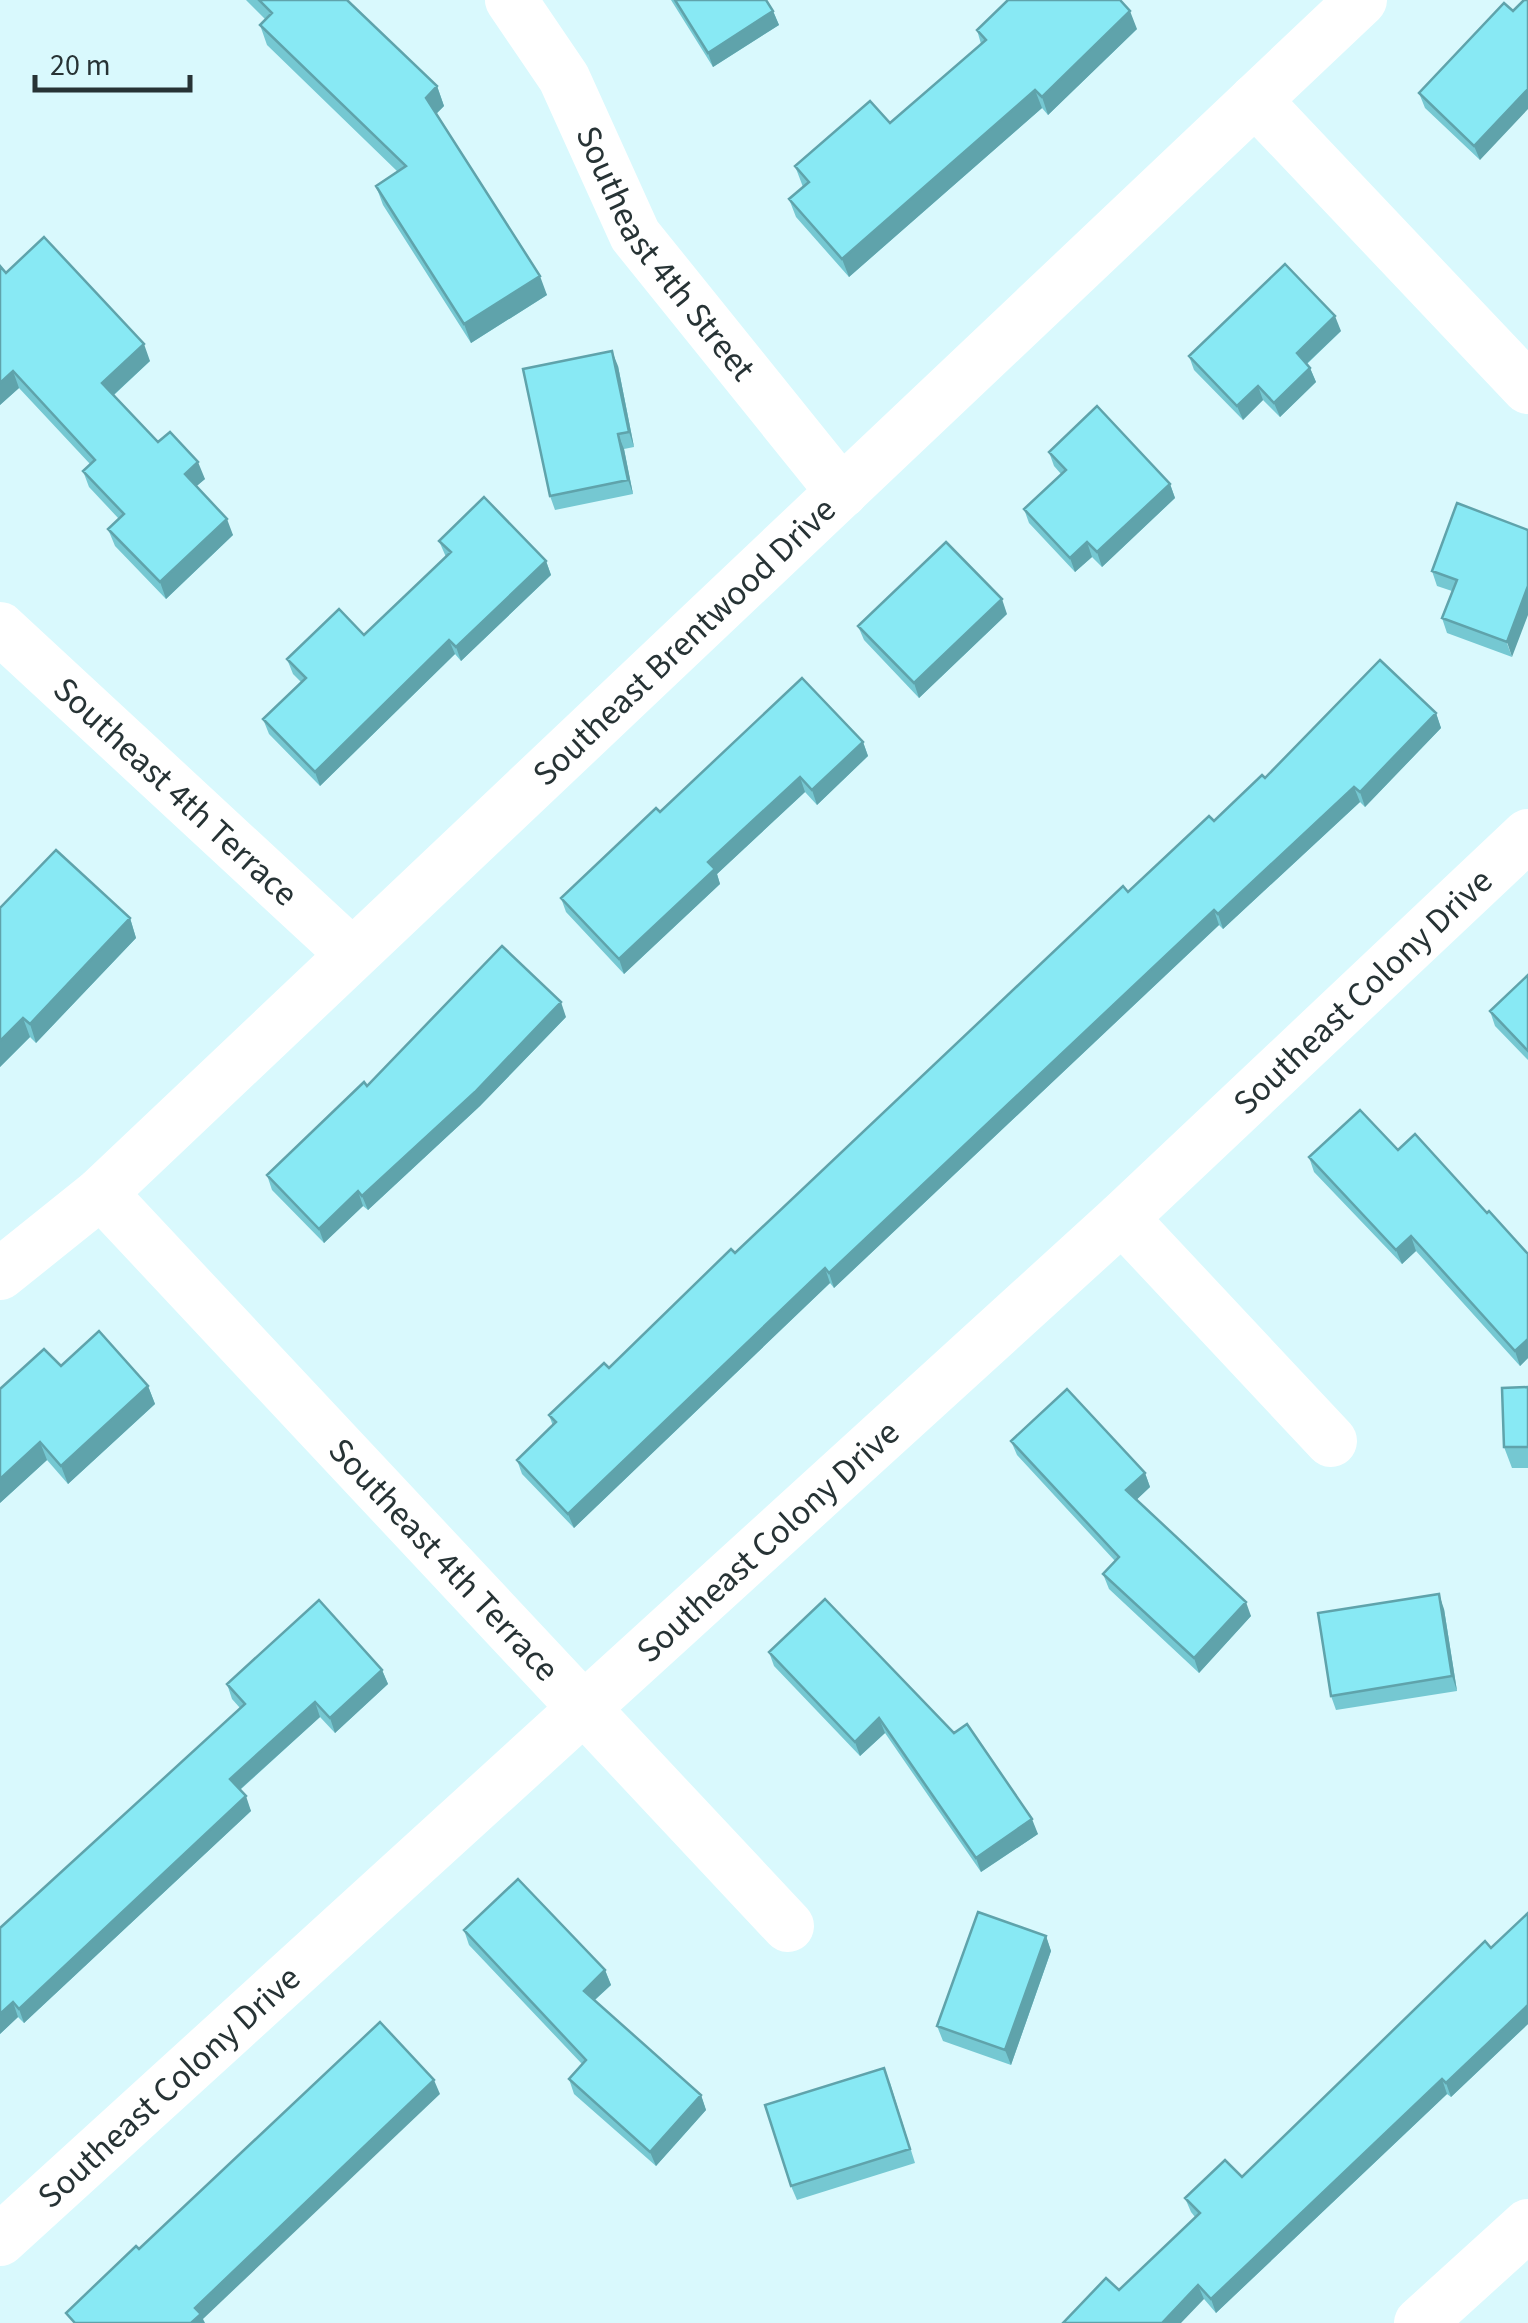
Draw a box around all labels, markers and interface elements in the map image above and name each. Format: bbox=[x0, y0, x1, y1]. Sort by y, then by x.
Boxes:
scale bar bbox=[35, 30, 190, 92]
text: 20 m bbox=[50, 44, 111, 87]
street label: Southeast 4th Street bbox=[563, 118, 767, 392]
street label: Southeast Brentwood Drive bbox=[522, 486, 847, 798]
street label: Southeast 4th Terrace bbox=[42, 665, 309, 918]
street label: Southeast Colony Drive bbox=[1222, 857, 1504, 1127]
street label: Southeast Colony Drive bbox=[625, 1409, 911, 1675]
street label: Southeast 4th Terrace bbox=[317, 1427, 570, 1693]
street label: Southeast Colony Drive bbox=[27, 1954, 312, 2220]

